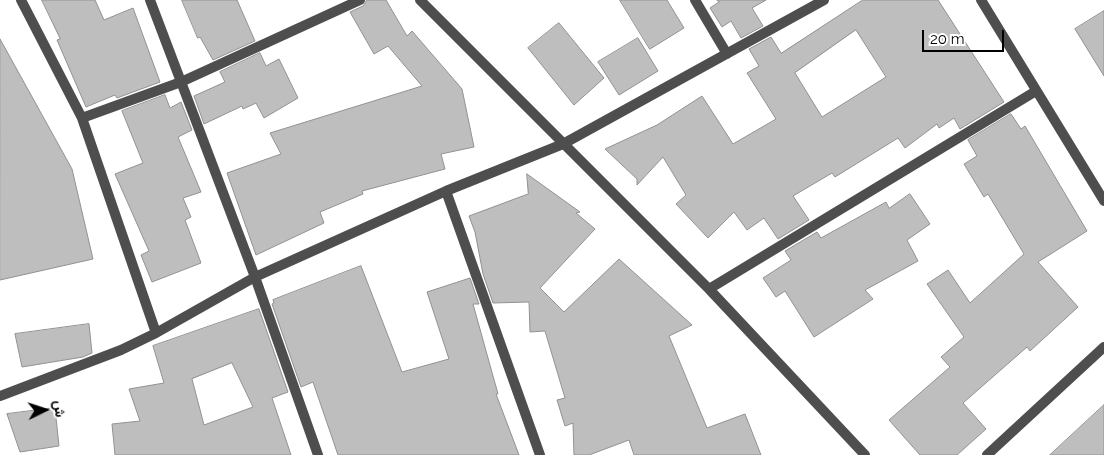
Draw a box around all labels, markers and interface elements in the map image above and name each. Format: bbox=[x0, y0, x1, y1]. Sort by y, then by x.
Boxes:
scale bar bbox=[924, 20, 1006, 52]
text: 20 m bbox=[930, 30, 965, 48]
north arrow bbox=[20, 385, 70, 435]
text: ش bbox=[51, 400, 69, 418]

